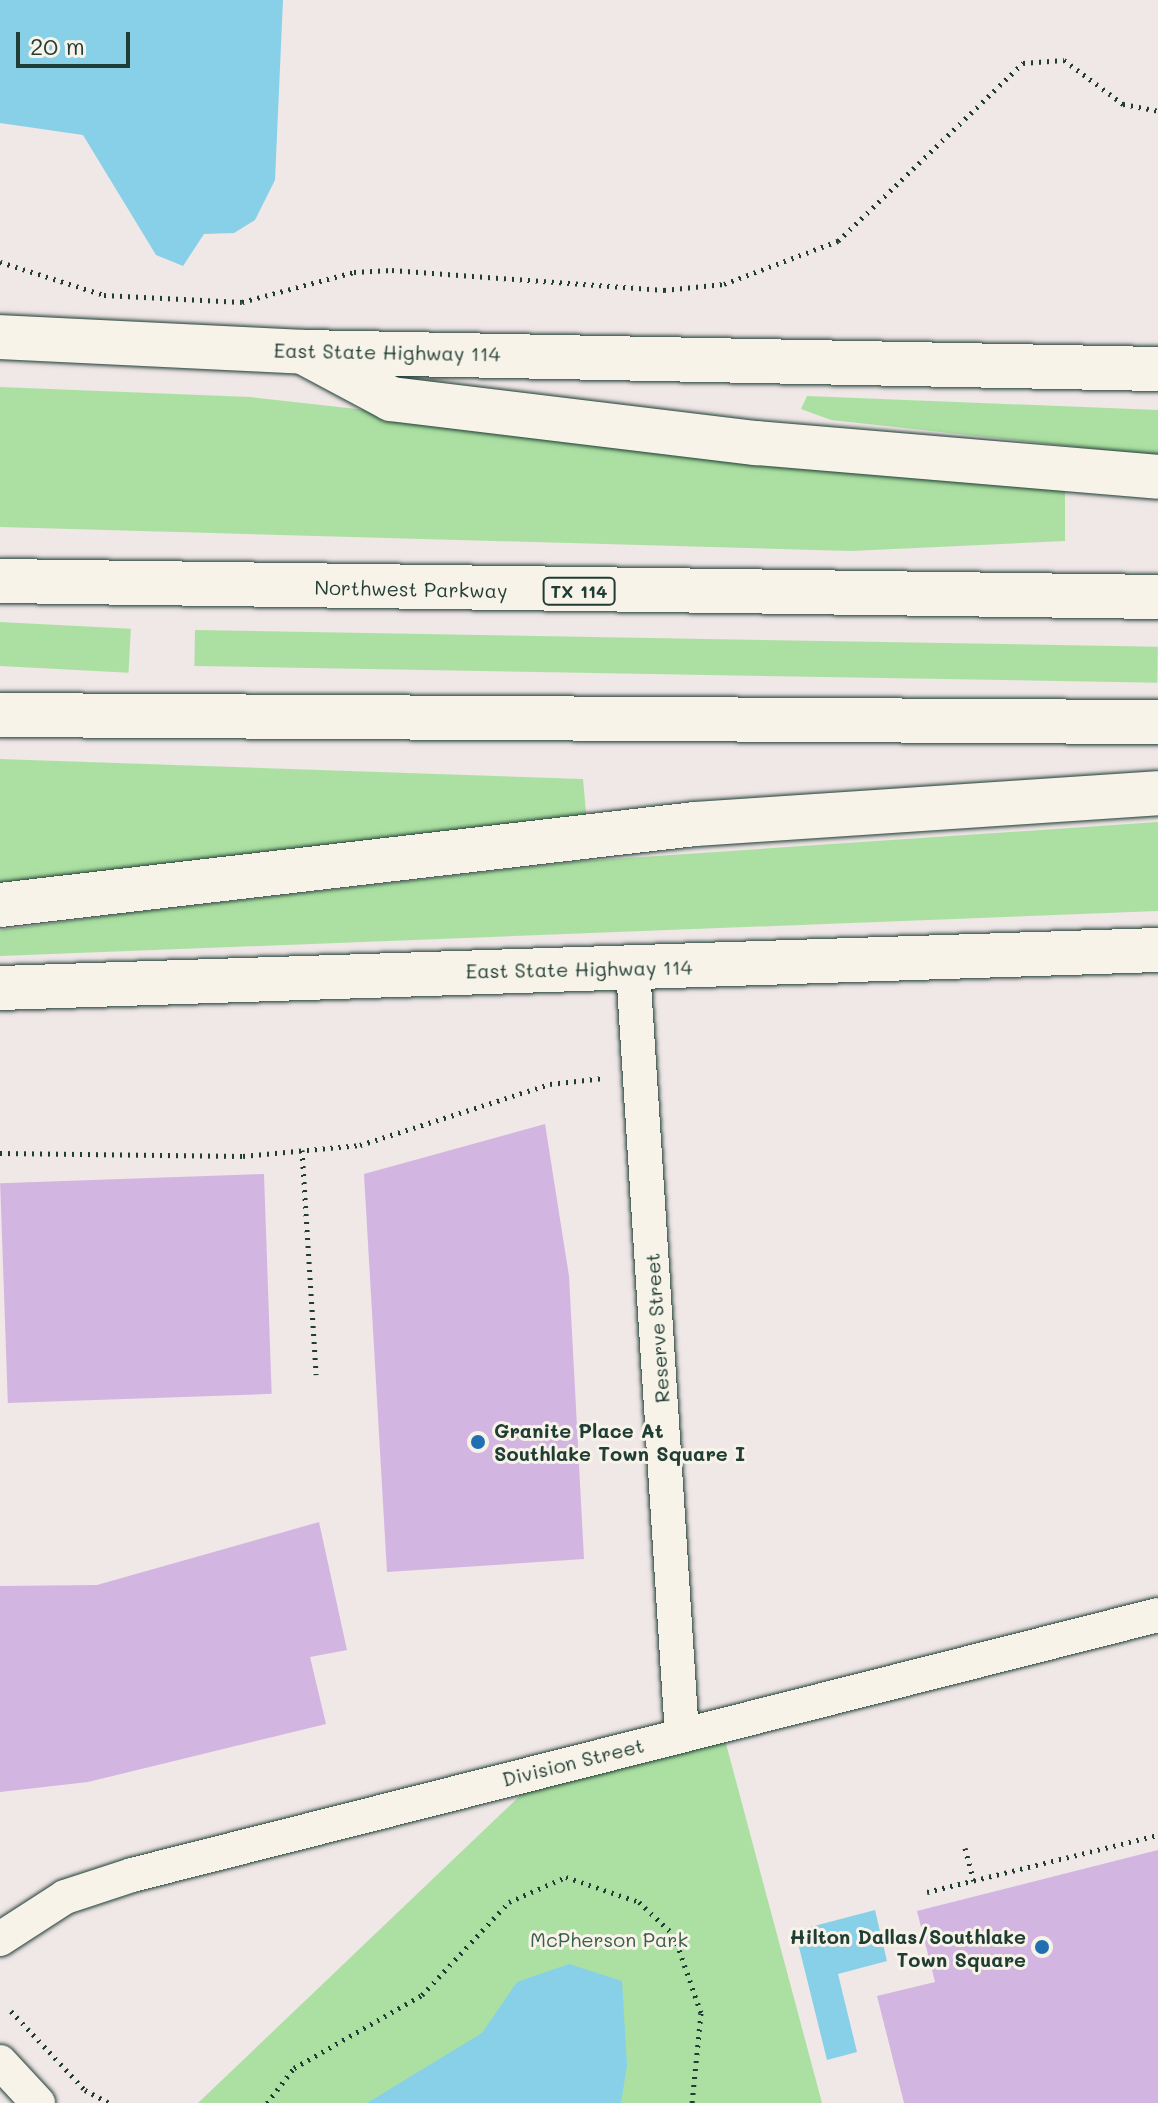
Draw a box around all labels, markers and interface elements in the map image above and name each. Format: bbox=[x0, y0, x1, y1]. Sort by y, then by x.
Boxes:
scale bar bbox=[20, 16, 134, 66]
text: 20 m bbox=[30, 30, 85, 61]
street label: East State Highway 114 bbox=[273, 338, 501, 366]
street label: Northwest Parkway bbox=[314, 575, 508, 603]
road number: TX 114 bbox=[541, 577, 617, 605]
street label: East State Highway 114 bbox=[465, 955, 693, 983]
street label: Reserve Street bbox=[640, 1252, 674, 1404]
place label: Granite Place At Southlake Town Square I bbox=[494, 1418, 745, 1465]
marker: Granite Place At Southlake Town Square I bbox=[469, 1433, 487, 1451]
street label: Division Street bbox=[500, 1733, 646, 1791]
place label: Hilton Dallas/Southlake Town Square bbox=[790, 1924, 1026, 1971]
park label: McPherson Park bbox=[530, 1927, 688, 1951]
marker: Hilton Dallas/Southlake Town Square bbox=[1033, 1938, 1051, 1956]

